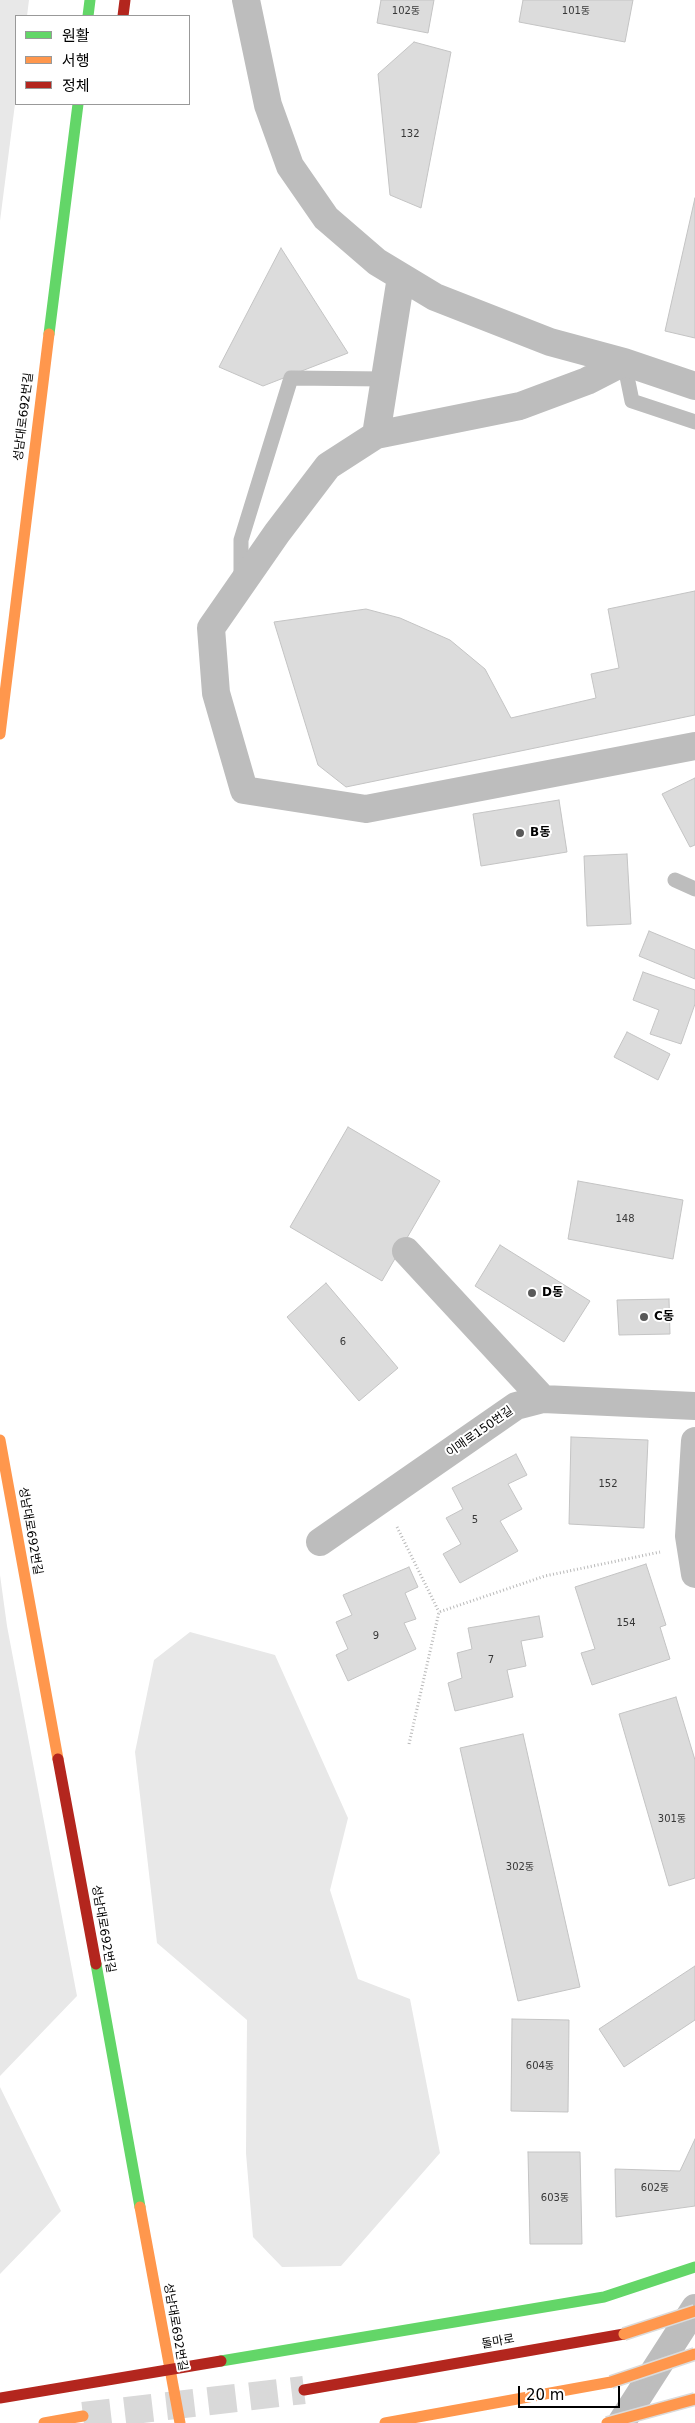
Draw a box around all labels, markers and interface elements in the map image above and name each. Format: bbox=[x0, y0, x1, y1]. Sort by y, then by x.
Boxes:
house number: 102동 bbox=[392, 5, 420, 17]
house number: 101동 bbox=[562, 5, 590, 17]
legend bbox=[15, 15, 190, 105]
text: 원활 bbox=[62, 27, 90, 45]
text: 서행 bbox=[62, 52, 90, 70]
text: 정체 bbox=[62, 77, 90, 95]
house number: 132 bbox=[400, 128, 420, 140]
street label: 성남대로692번길 bbox=[11, 372, 37, 462]
place label: B동 bbox=[530, 826, 550, 840]
marker: B동 bbox=[514, 827, 526, 839]
house number: 148 bbox=[615, 1213, 635, 1225]
place label: D동 bbox=[542, 1286, 563, 1300]
marker: D동 bbox=[526, 1287, 538, 1299]
place label: C동 bbox=[654, 1310, 674, 1324]
marker: C동 bbox=[638, 1311, 650, 1323]
house number: 6 bbox=[340, 1336, 346, 1348]
street label: 이매로150번길 bbox=[444, 1404, 516, 1460]
house number: 152 bbox=[598, 1478, 618, 1490]
street label: 성남대로692번길 bbox=[15, 1486, 45, 1576]
house number: 5 bbox=[472, 1514, 478, 1526]
house number: 154 bbox=[616, 1617, 636, 1629]
house number: 9 bbox=[373, 1630, 379, 1642]
house number: 7 bbox=[488, 1654, 494, 1666]
house number: 301동 bbox=[658, 1813, 686, 1825]
house number: 302동 bbox=[506, 1861, 534, 1873]
street label: 성남대로692번길 bbox=[88, 1884, 118, 1974]
house number: 604동 bbox=[526, 2060, 554, 2072]
house number: 602동 bbox=[641, 2182, 669, 2194]
house number: 603동 bbox=[541, 2192, 569, 2204]
street label: 성남대로692번길 bbox=[160, 2282, 190, 2372]
street label: 돌마로 bbox=[480, 2332, 516, 2352]
scale bar bbox=[520, 2376, 622, 2408]
text: 20 m bbox=[526, 2386, 564, 2404]

